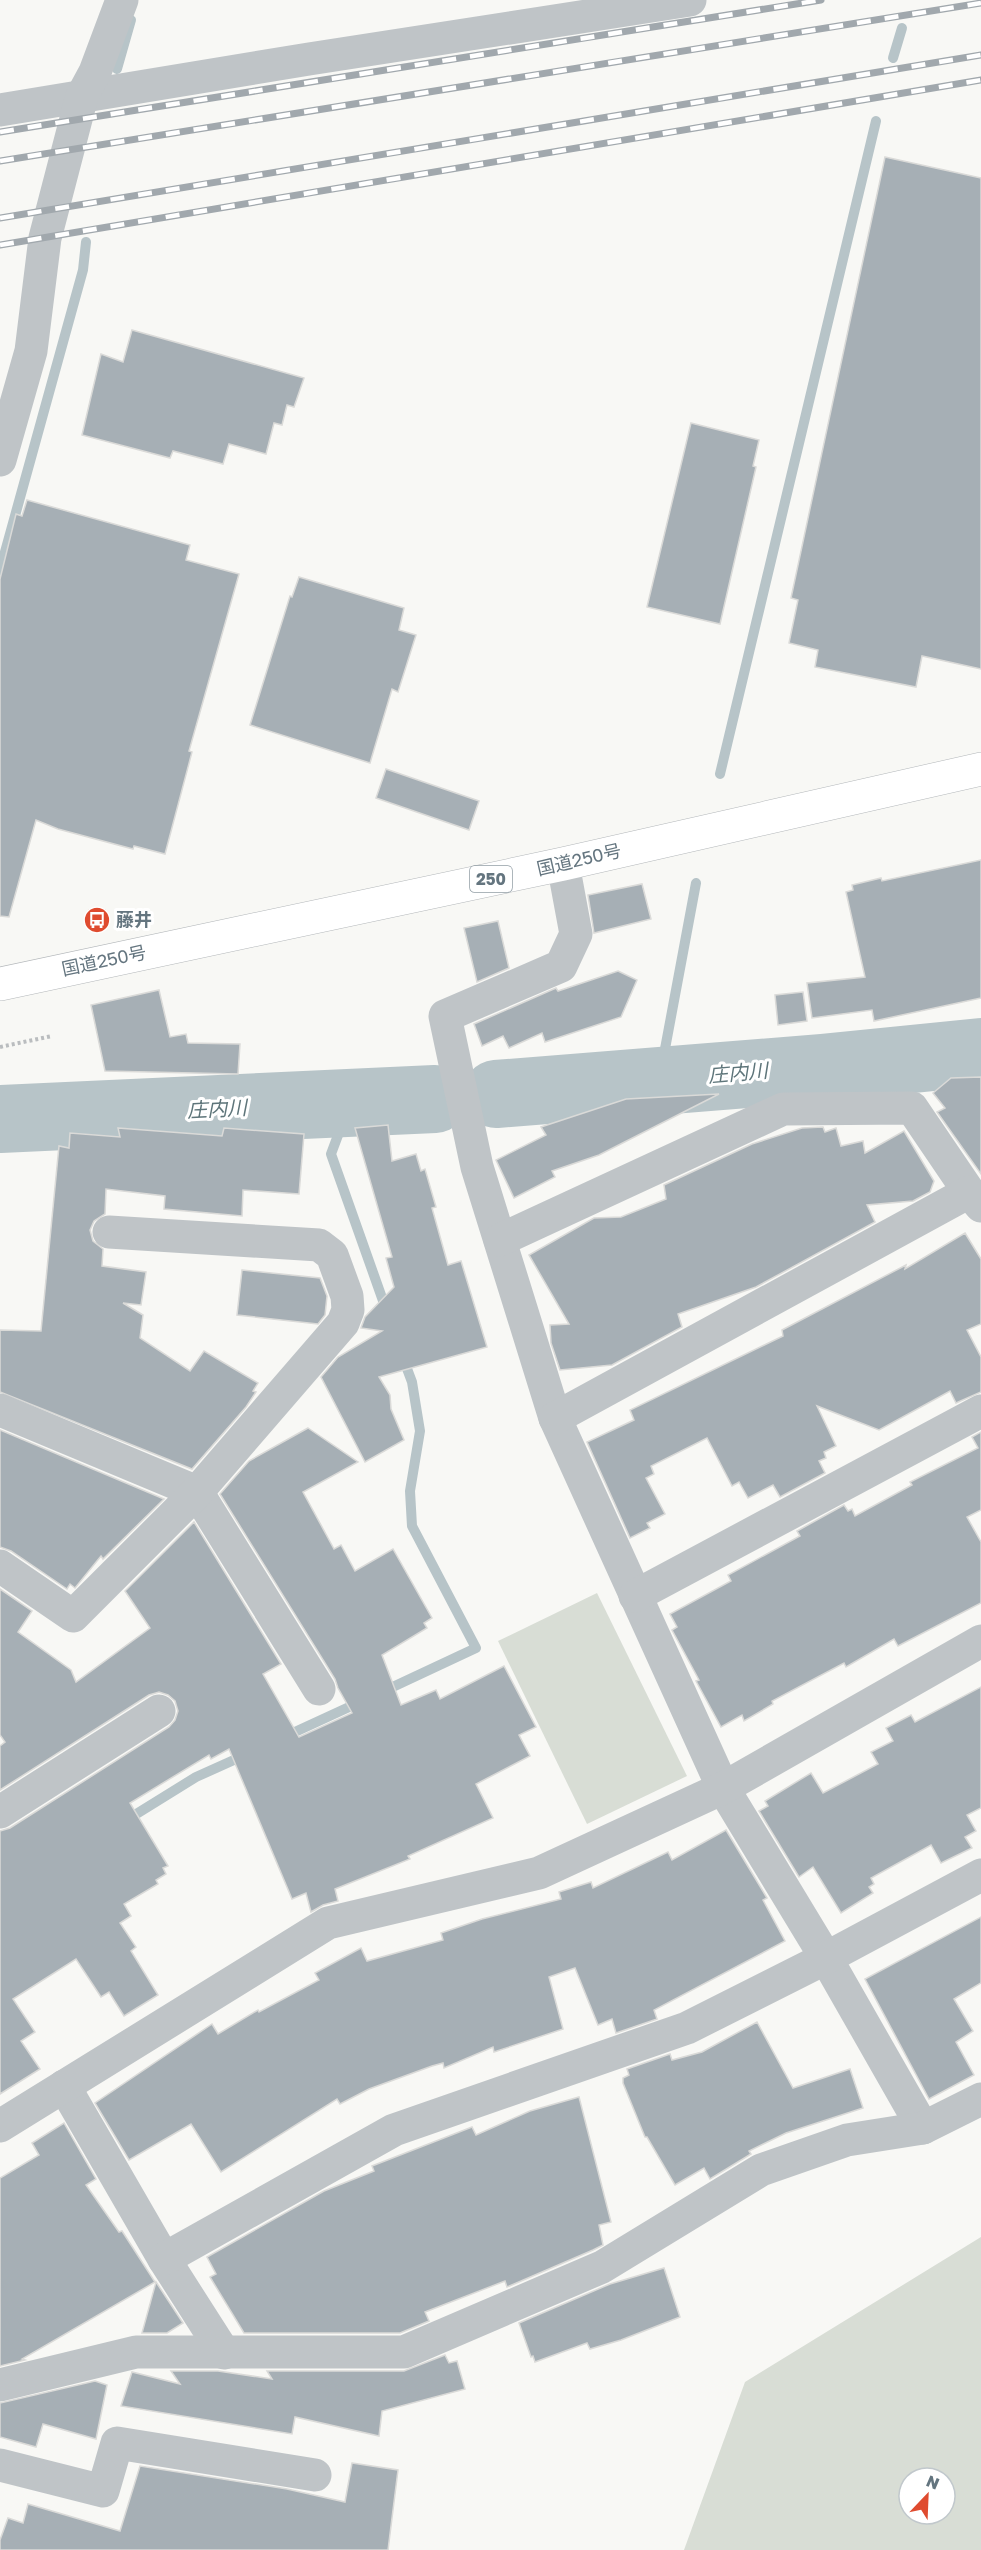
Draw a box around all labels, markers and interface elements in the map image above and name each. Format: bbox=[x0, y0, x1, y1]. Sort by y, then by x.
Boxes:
street label: 国道250号 bbox=[534, 839, 623, 879]
road number: 250 bbox=[470, 866, 512, 892]
bus stop icon: 藤井 bbox=[82, 905, 112, 935]
place label: 藤井 bbox=[116, 908, 152, 930]
street label: 国道250号 bbox=[59, 940, 148, 980]
water label: 庄内川 bbox=[707, 1057, 771, 1087]
water label: 庄内川 bbox=[186, 1094, 250, 1122]
north arrow bbox=[897, 2466, 957, 2526]
text: N bbox=[923, 2471, 942, 2494]

